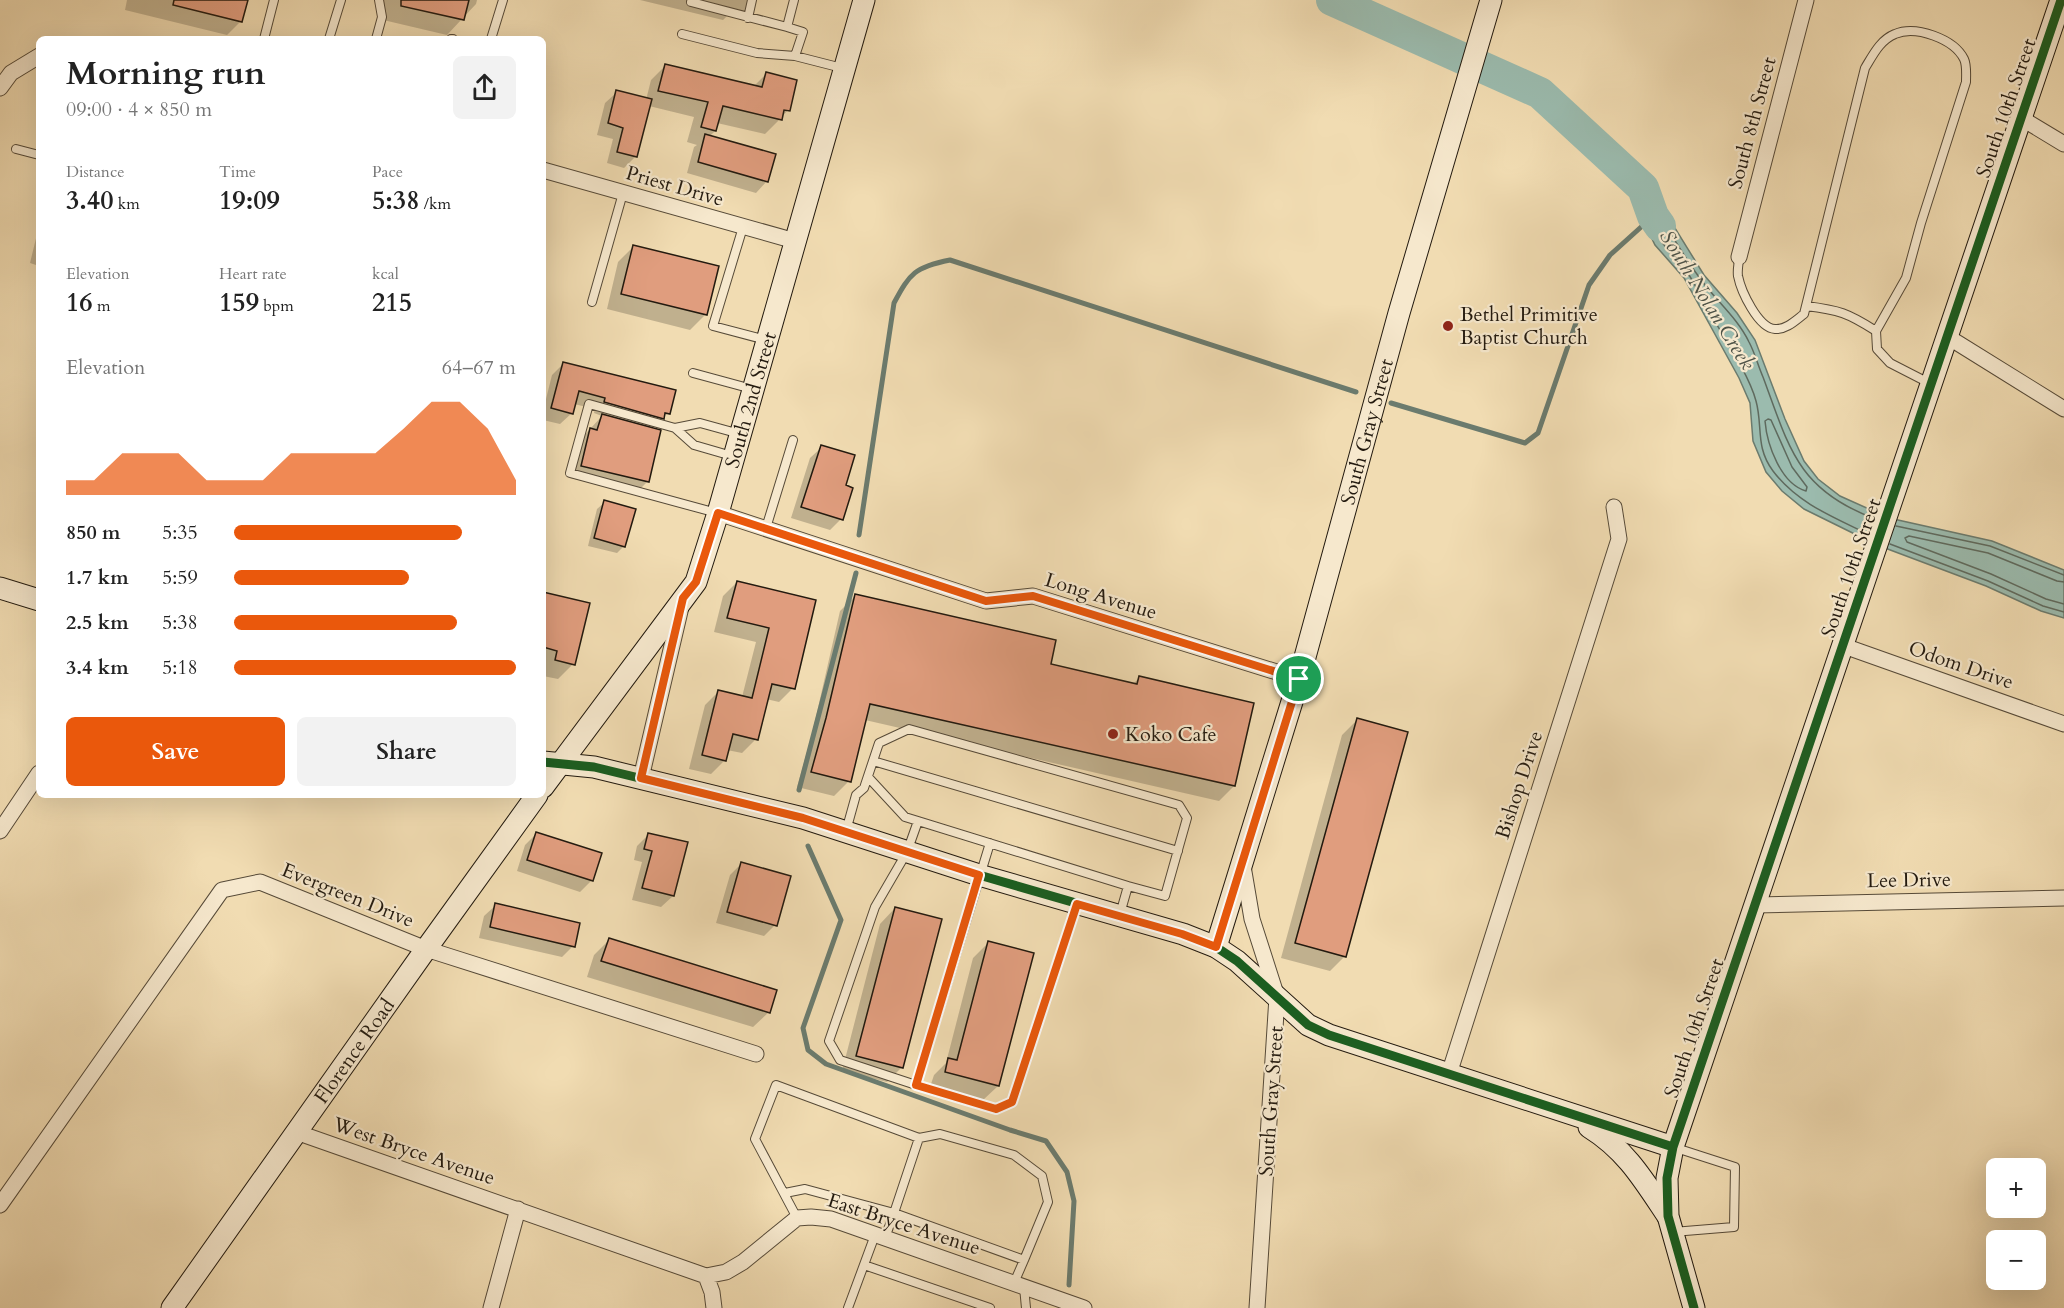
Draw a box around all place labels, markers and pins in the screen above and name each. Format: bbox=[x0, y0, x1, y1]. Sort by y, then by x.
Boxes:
place label: Bethel Primitive Baptist Church bbox=[1460, 301, 1598, 351]
marker: Bethel Primitive Baptist Church bbox=[1441, 319, 1455, 333]
pin bbox=[1273, 653, 1324, 704]
place label: Koko Cafe bbox=[1125, 721, 1217, 748]
marker: Koko Cafe bbox=[1106, 727, 1120, 741]

